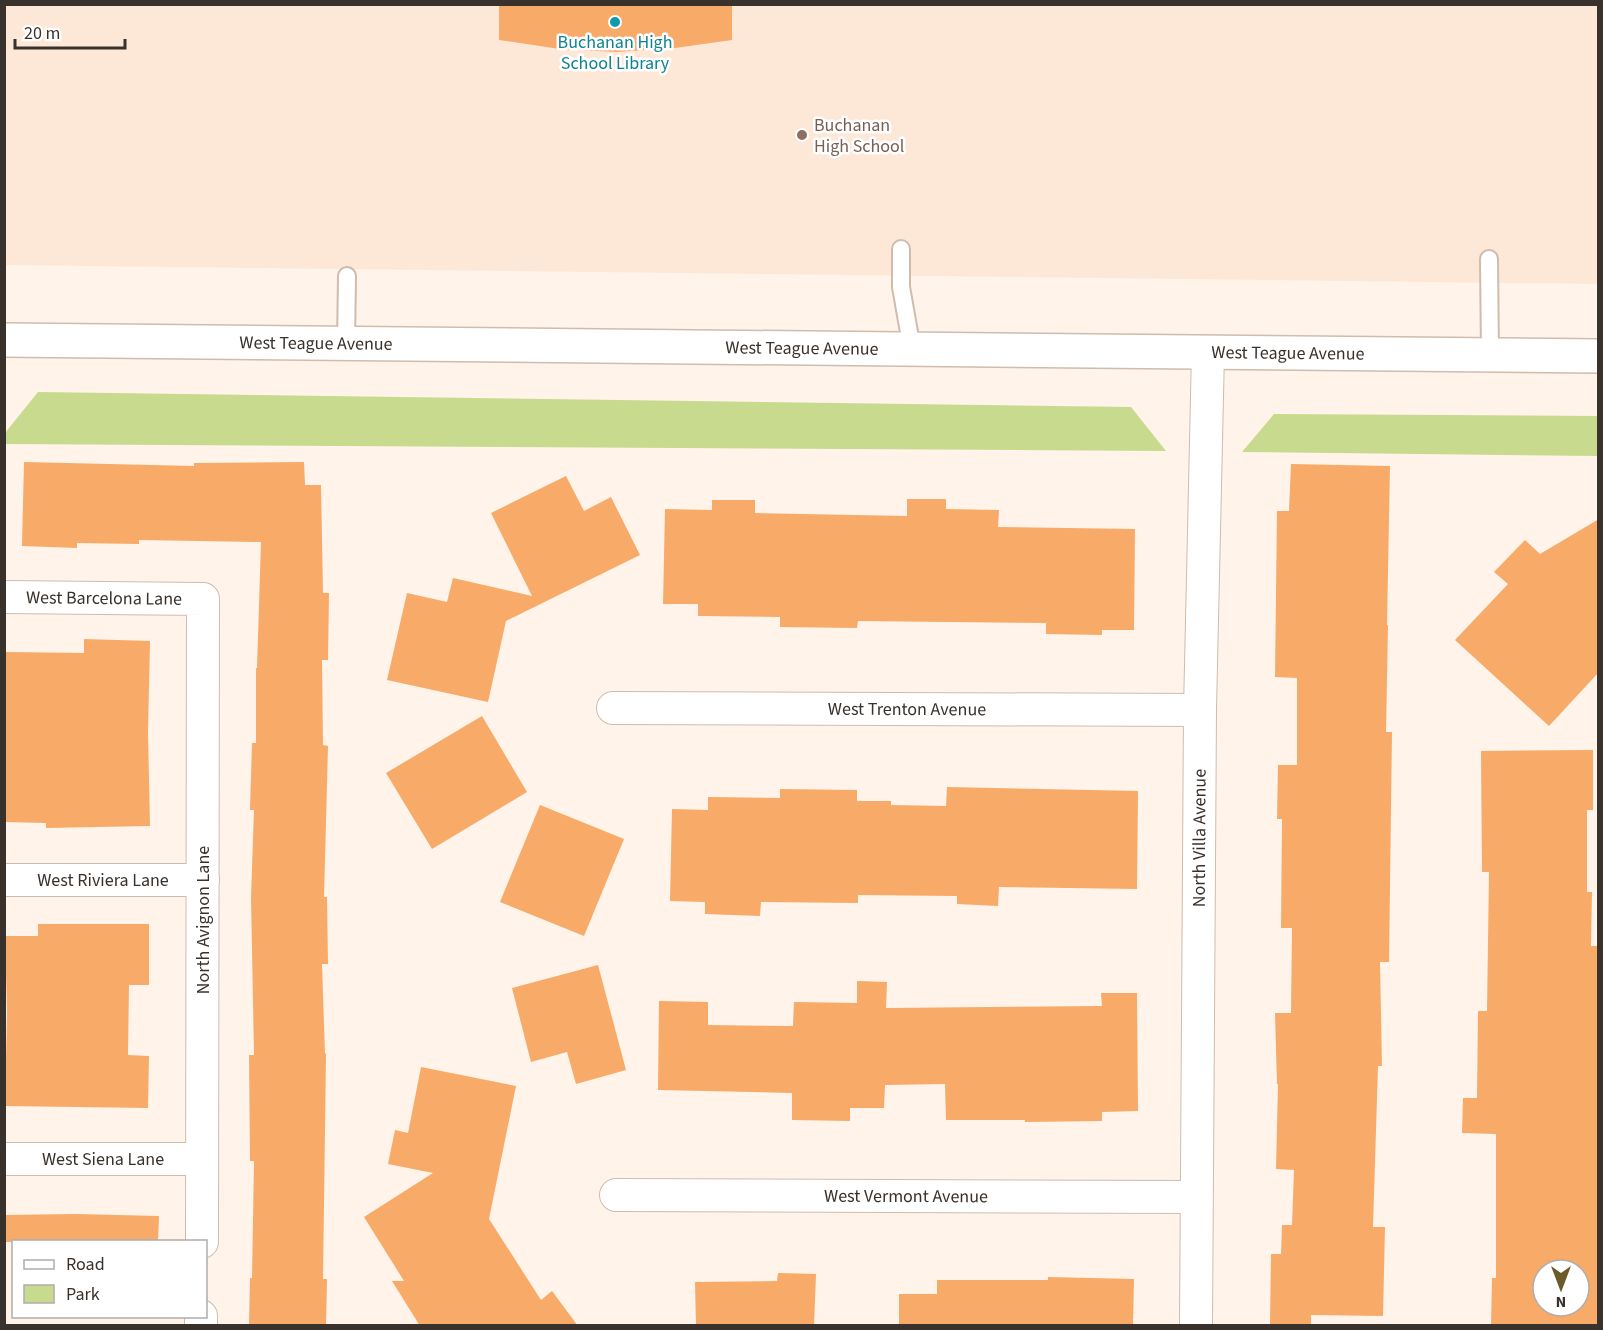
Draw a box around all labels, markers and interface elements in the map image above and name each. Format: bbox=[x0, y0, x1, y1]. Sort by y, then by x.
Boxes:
scale bar bbox=[15, 12, 124, 50]
marker: Buchanan High School Library bbox=[608, 15, 622, 29]
text: 20 m bbox=[24, 21, 60, 46]
place label: Buchanan High School Library bbox=[558, 30, 672, 76]
place label: Buchanan High School bbox=[814, 113, 904, 159]
marker: Buchanan High School bbox=[795, 128, 809, 142]
street label: West Teague Avenue bbox=[239, 330, 393, 357]
street label: West Teague Avenue bbox=[725, 335, 879, 362]
street label: West Teague Avenue bbox=[1211, 340, 1365, 367]
street label: West Barcelona Lane bbox=[26, 585, 182, 612]
street label: West Trenton Avenue bbox=[828, 697, 986, 722]
street label: North Villa Avenue bbox=[1187, 769, 1213, 907]
street label: North Avignon Lane bbox=[191, 846, 216, 994]
street label: West Riviera Lane bbox=[37, 868, 169, 893]
street label: West Siena Lane bbox=[42, 1147, 164, 1172]
street label: West Vermont Avenue bbox=[824, 1184, 988, 1209]
legend bbox=[12, 1240, 207, 1318]
text: Road bbox=[66, 1252, 105, 1277]
north arrow bbox=[1531, 1258, 1591, 1318]
text: Park bbox=[66, 1282, 100, 1307]
text: N bbox=[1556, 1291, 1566, 1313]

